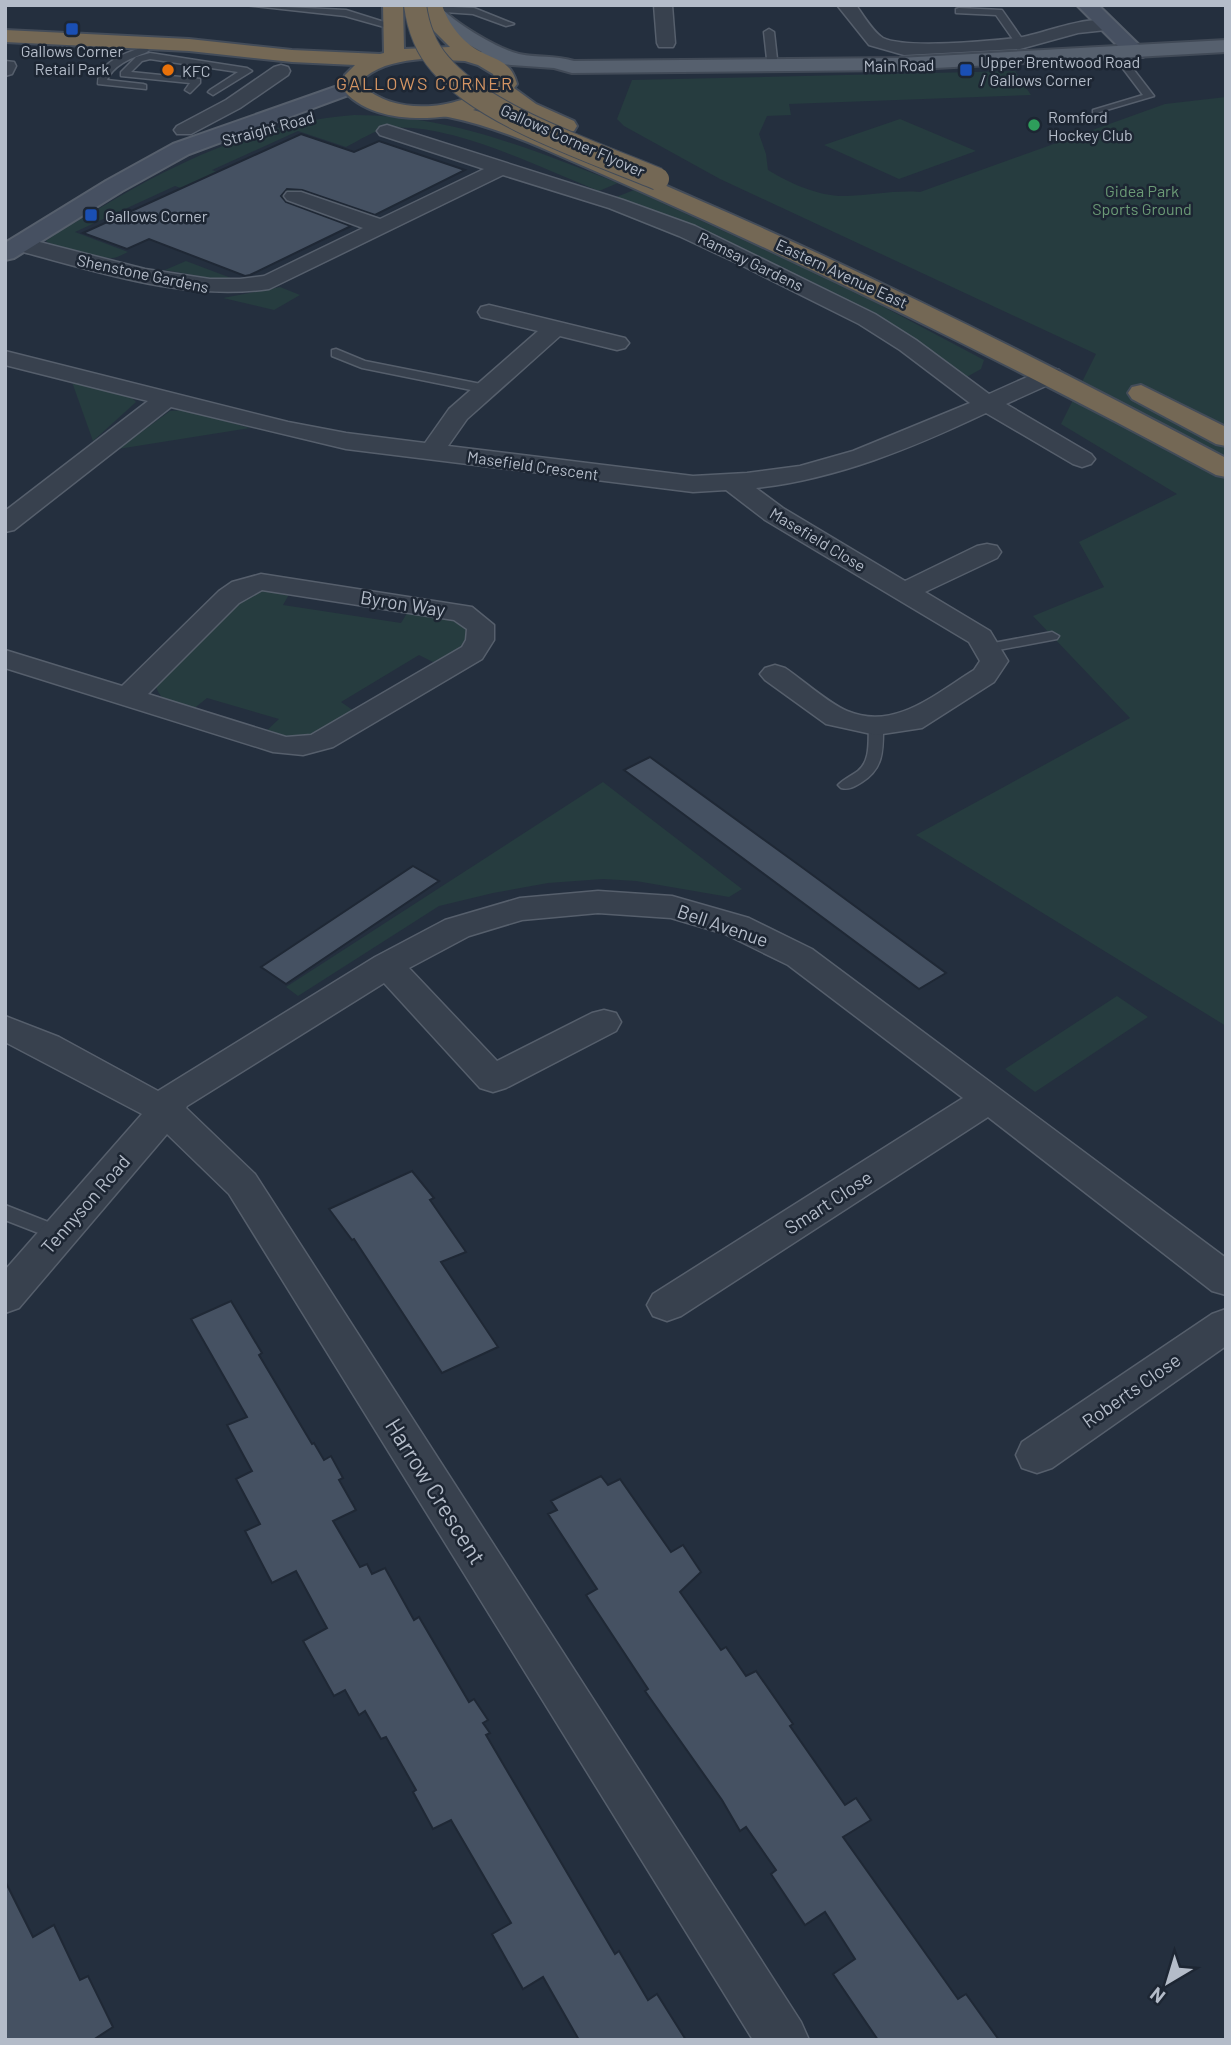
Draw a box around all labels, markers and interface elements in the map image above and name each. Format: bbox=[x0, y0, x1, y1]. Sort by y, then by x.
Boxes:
marker: Gallows Corner Retail Park bbox=[64, 21, 80, 37]
place label: Gallows Corner Retail Park bbox=[21, 41, 124, 78]
place label: Upper Brentwood Road / Gallows Corner bbox=[980, 52, 1140, 89]
street label: Main Road bbox=[863, 55, 935, 75]
place label: KFC bbox=[182, 61, 211, 80]
marker: KFC bbox=[160, 62, 176, 78]
marker: Upper Brentwood Road / Gallows Corner bbox=[958, 62, 974, 78]
district label: GALLOWS CORNER bbox=[336, 72, 514, 94]
street label: Gallows Corner Flyover bbox=[498, 100, 648, 180]
street label: Straight Road bbox=[220, 107, 316, 149]
place label: Romford Hockey Club bbox=[1048, 107, 1133, 144]
marker: Romford Hockey Club bbox=[1026, 117, 1042, 133]
park label: Gidea Park Sports Ground bbox=[1092, 181, 1192, 218]
place label: Gallows Corner bbox=[105, 206, 208, 225]
marker: Gallows Corner bbox=[83, 207, 99, 223]
street label: Ramsay Gardens bbox=[695, 227, 807, 295]
street label: Eastern Avenue East bbox=[773, 234, 911, 312]
street label: Shenstone Gardens bbox=[75, 250, 211, 296]
street label: Masefield Crescent bbox=[466, 446, 600, 484]
street label: Masefield Close bbox=[767, 503, 869, 575]
street label: Byron Way bbox=[359, 585, 447, 621]
street label: Bell Avenue bbox=[674, 899, 772, 951]
street label: Tennyson Road bbox=[36, 1150, 134, 1258]
street label: Smart Close bbox=[780, 1165, 876, 1239]
street label: Roberts Close bbox=[1077, 1348, 1185, 1432]
street label: Harrow Crescent bbox=[380, 1413, 492, 1569]
north arrow bbox=[1133, 1947, 1203, 2017]
text: N bbox=[1145, 1983, 1169, 2009]

